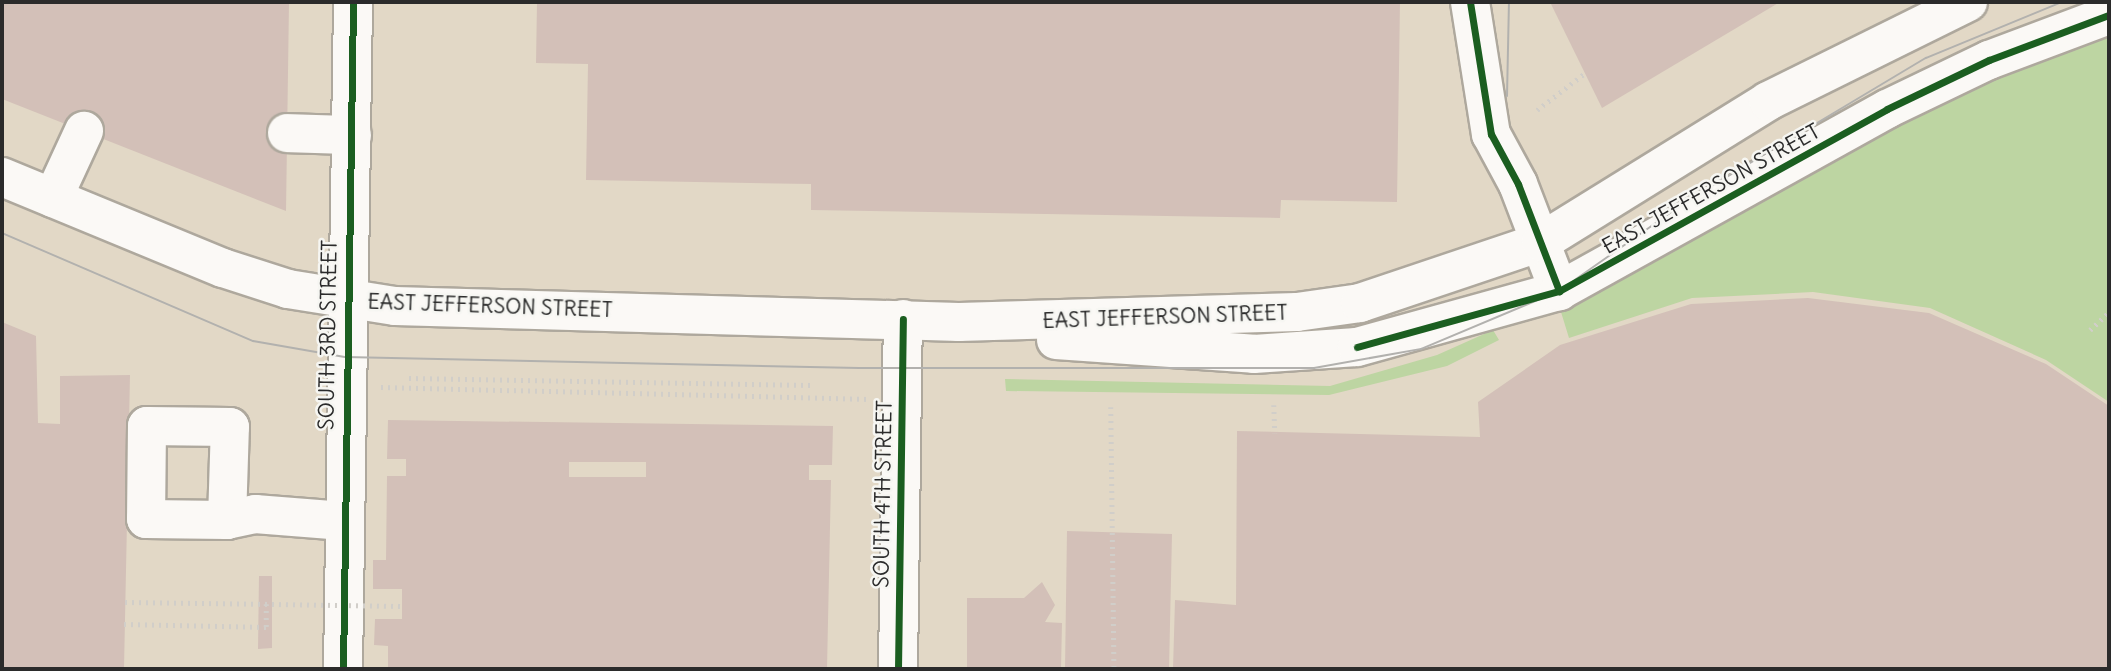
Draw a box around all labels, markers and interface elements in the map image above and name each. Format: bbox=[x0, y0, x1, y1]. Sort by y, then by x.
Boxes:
street label: EAST JEFFERSON STREET bbox=[1598, 119, 1824, 259]
street label: SOUTH 3RD STREET bbox=[314, 240, 342, 430]
street label: EAST JEFFERSON STREET bbox=[367, 289, 613, 323]
street label: EAST JEFFERSON STREET bbox=[1042, 300, 1288, 334]
street label: SOUTH 4TH STREET bbox=[869, 400, 897, 588]

